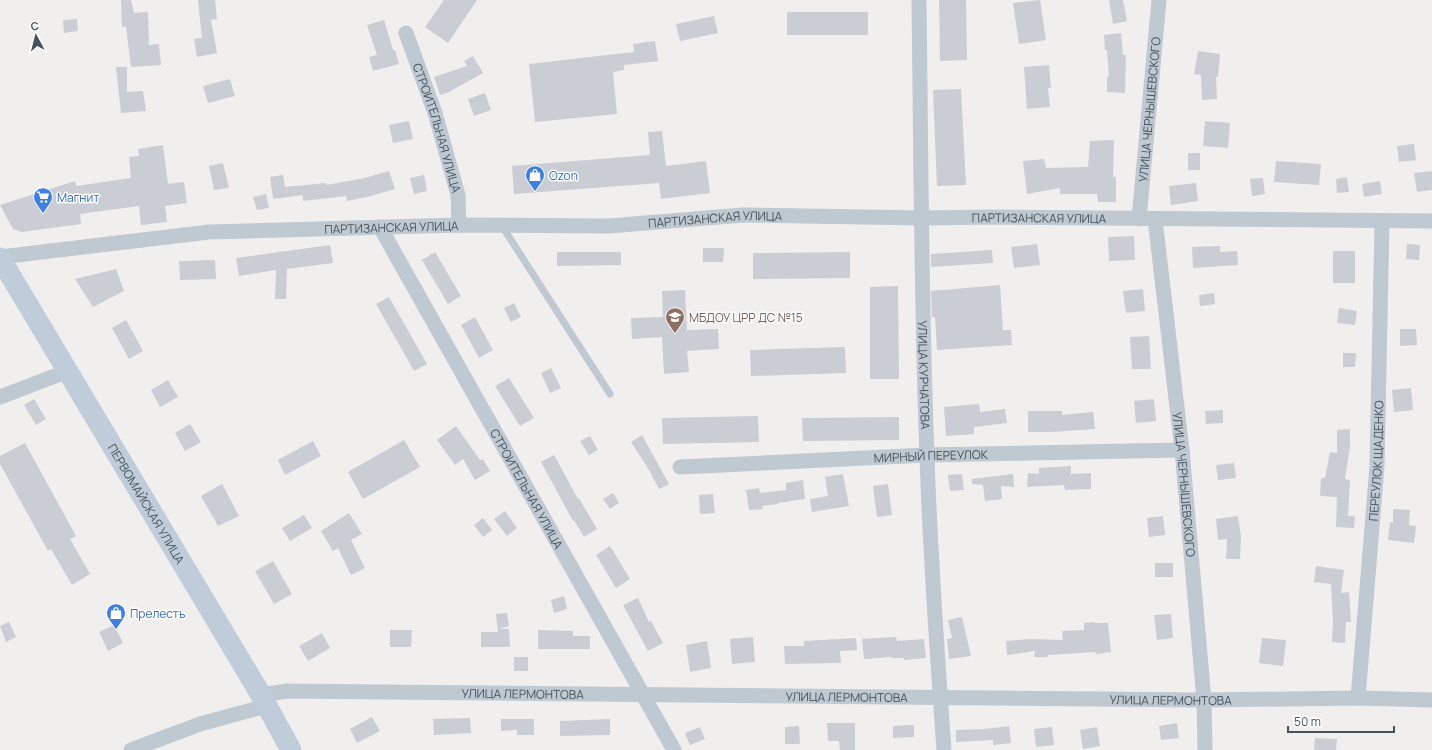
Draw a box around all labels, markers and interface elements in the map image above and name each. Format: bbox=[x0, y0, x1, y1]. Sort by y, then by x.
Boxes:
north arrow bbox=[16, 16, 56, 56]
text: С bbox=[30, 18, 40, 34]
street label: УЛИЦА ЧЕРНЫШЕВСКОГО bbox=[1134, 36, 1164, 183]
street label: СТРОИТЕЛЬНАЯ УЛИЦА bbox=[409, 61, 466, 195]
shop icon: Ozon bbox=[524, 164, 546, 192]
place label: Ozon bbox=[549, 167, 578, 184]
supermarket icon: Магнит bbox=[32, 186, 54, 214]
place label: Магнит bbox=[57, 189, 99, 206]
street label: ПАРТИЗАНСКАЯ УЛИЦА bbox=[647, 206, 783, 231]
street label: ПАРТИЗАНСКАЯ УЛИЦА bbox=[972, 208, 1107, 227]
street label: ПАРТИЗАНСКАЯ УЛИЦА bbox=[324, 217, 459, 237]
school or university icon: МБДОУ ЦРР ДС №15 bbox=[664, 306, 686, 334]
place label: МБДОУ ЦРР ДС №15 bbox=[689, 309, 803, 326]
street label: УЛИЦА КУРЧАТОВА bbox=[915, 320, 935, 430]
street label: ПЕРЕУЛОК ЩАДЕНКО bbox=[1364, 400, 1387, 522]
street label: УЛИЦА ЧЕРНЫШЕВСКОГО bbox=[1169, 411, 1200, 558]
street label: СТРОИТЕЛЬНАЯ УЛИЦА bbox=[487, 426, 568, 552]
street label: ПЕРВОМАЙСКАЯ УЛИЦА bbox=[104, 440, 189, 567]
street label: МИРНЫЙ ПЕРЕУЛОК bbox=[873, 445, 989, 466]
shop icon: Прелесть bbox=[105, 602, 127, 630]
place label: Прелесть bbox=[130, 605, 185, 622]
street label: УЛИЦА ЛЕРМОНТОВА bbox=[461, 684, 584, 702]
street label: УЛИЦА ЛЕРМОНТОВА bbox=[785, 687, 908, 706]
street label: УЛИЦА ЛЕРМОНТОВА bbox=[1109, 691, 1232, 709]
scale bar bbox=[1288, 708, 1394, 734]
text: 50 m bbox=[1294, 713, 1321, 730]

